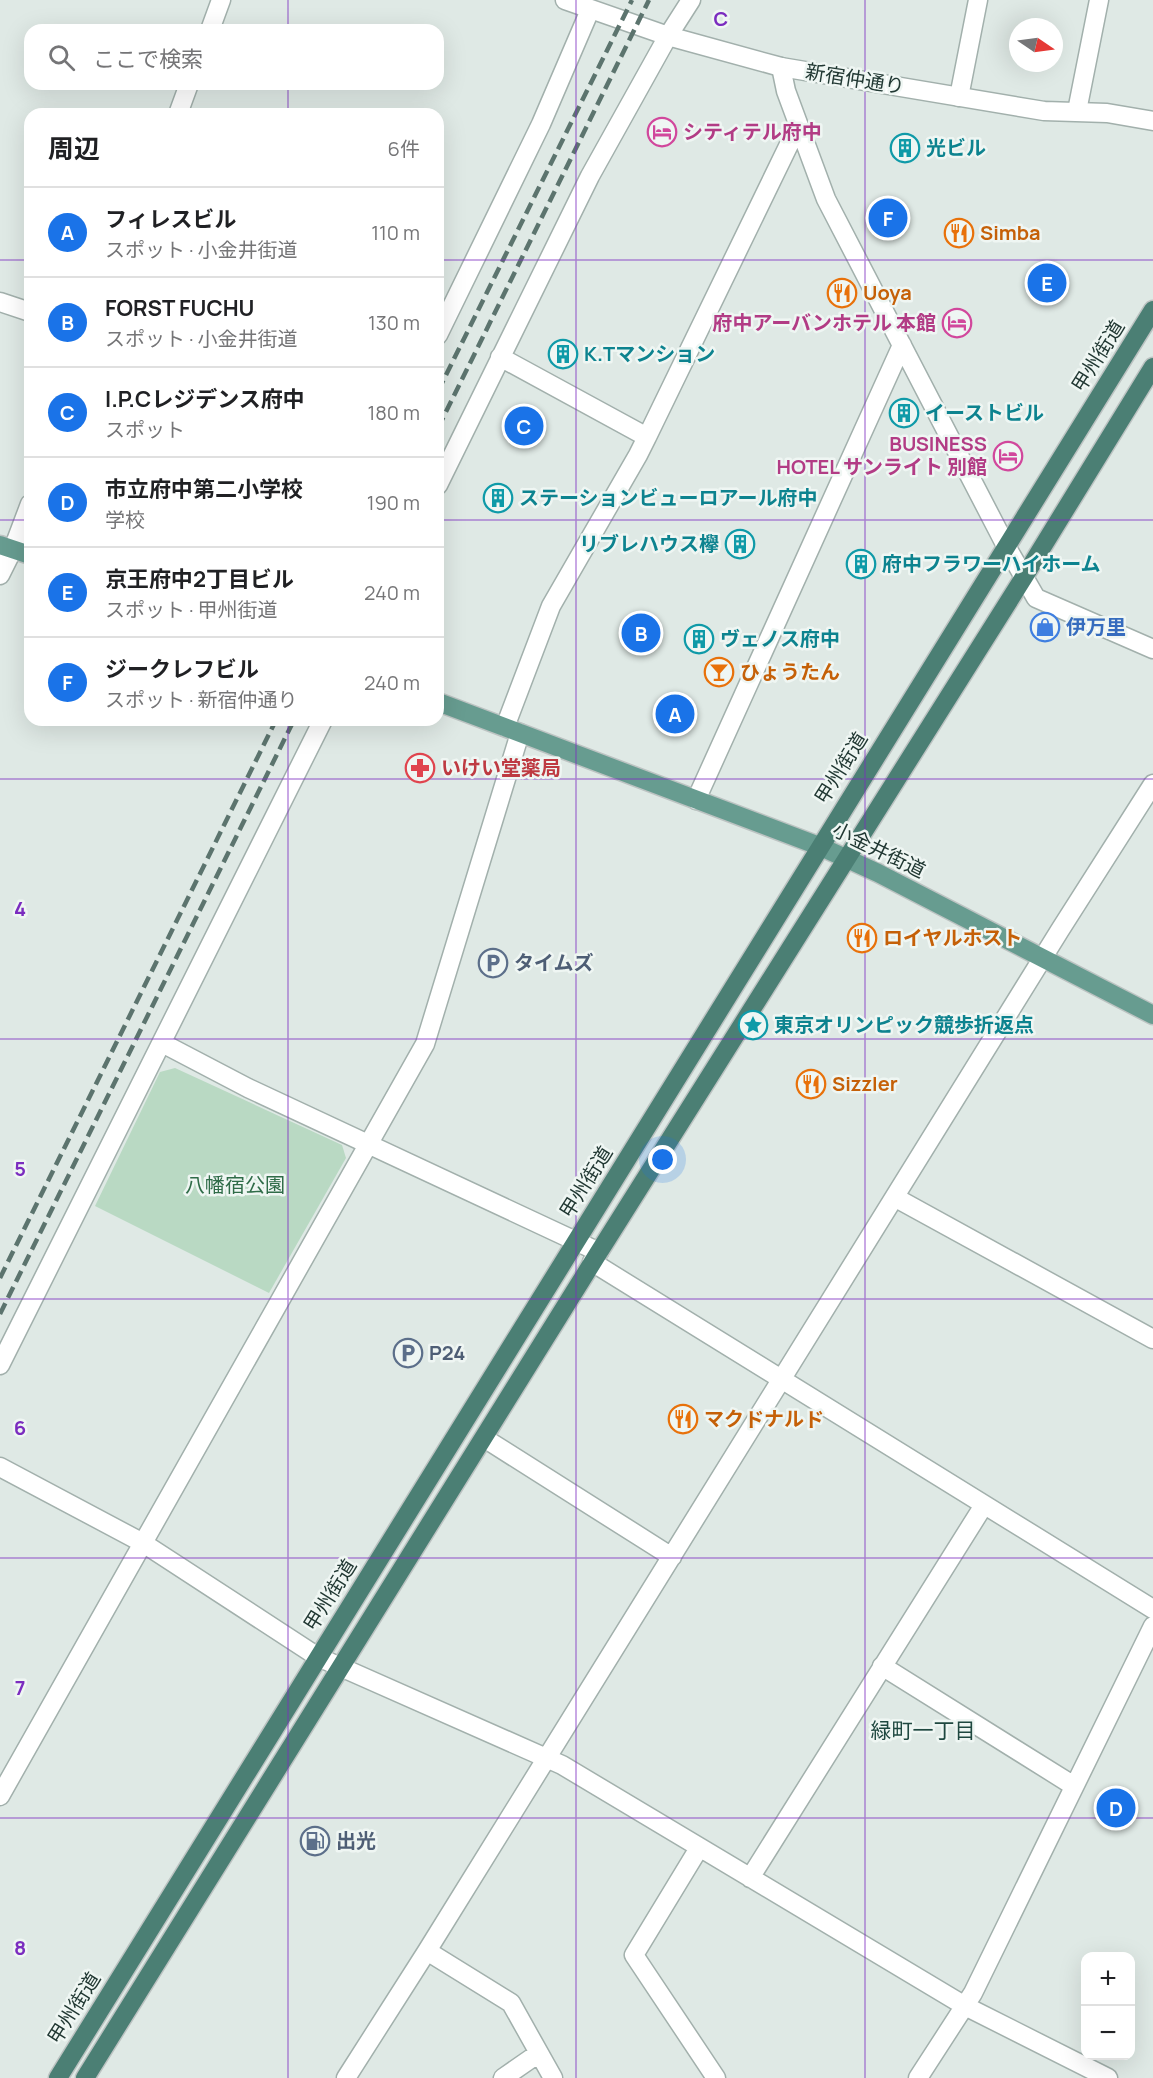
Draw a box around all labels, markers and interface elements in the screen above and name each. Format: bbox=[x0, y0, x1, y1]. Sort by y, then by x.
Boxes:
text: C bbox=[714, 5, 728, 32]
north arrow bbox=[1009, 18, 1063, 72]
search box bbox=[24, 24, 444, 90]
icon: search bbox=[45, 41, 78, 74]
text: ここで検索 bbox=[93, 44, 203, 74]
street label: 新宿仲通り bbox=[804, 57, 907, 100]
hotel icon: シティテル府中 bbox=[646, 116, 678, 148]
place label: シティテル府中 bbox=[683, 118, 822, 145]
text: 周辺 bbox=[48, 130, 100, 166]
building icon: 光ビル bbox=[889, 132, 921, 164]
place label: 光ビル bbox=[926, 134, 986, 161]
text: 6件 bbox=[388, 135, 420, 162]
pin: F bbox=[868, 196, 908, 240]
text: フィレスビル bbox=[105, 204, 237, 234]
restaurant icon: Simba bbox=[943, 217, 975, 249]
text: A bbox=[61, 219, 74, 246]
text: 110 m bbox=[371, 219, 420, 246]
place label: Simba bbox=[980, 219, 1041, 246]
text: スポット · 小金井街道 bbox=[105, 236, 298, 263]
pin: E bbox=[1028, 260, 1066, 306]
restaurant icon: Uoya bbox=[826, 277, 858, 309]
place label: Uoya bbox=[863, 279, 912, 306]
text: FORST FUCHU bbox=[105, 293, 254, 323]
hotel icon: 府中アーバンホテル 本館 bbox=[941, 307, 973, 339]
text: B bbox=[61, 309, 74, 336]
text: 130 m bbox=[368, 309, 420, 336]
place label: 府中アーバンホテル 本館 bbox=[712, 309, 936, 336]
street label: 甲州街道 bbox=[1065, 315, 1130, 397]
text: スポット · 小金井街道 bbox=[105, 325, 298, 352]
building icon: K.Tマンション bbox=[547, 338, 579, 370]
place label: K.Tマンション bbox=[584, 340, 715, 367]
text: I.P.Cレジデンス府中 bbox=[105, 384, 305, 414]
building icon: イーストビル bbox=[888, 397, 920, 429]
text: C bbox=[60, 399, 75, 426]
text: 180 m bbox=[367, 399, 420, 426]
place label: イーストビル bbox=[925, 399, 1044, 426]
pin: C bbox=[504, 404, 544, 448]
text: スポット bbox=[105, 416, 185, 443]
place label: BUSINESS HOTEL サンライト 別館 bbox=[776, 430, 987, 480]
hotel icon: BUSINESS HOTEL サンライト 別館 bbox=[992, 440, 1024, 472]
text: 市立府中第二小学校 bbox=[105, 474, 303, 504]
building icon: ステーションビューロアール府中 bbox=[482, 482, 514, 514]
place label: ステーションビューロアール府中 bbox=[519, 484, 817, 511]
text: D bbox=[60, 489, 75, 516]
text: 190 m bbox=[367, 489, 420, 516]
text: 学校 bbox=[105, 506, 145, 533]
building icon: リブレハウス欅 bbox=[724, 528, 756, 560]
place label: リブレハウス欅 bbox=[579, 530, 719, 557]
building icon: 府中フラワーハイホーム bbox=[845, 548, 877, 580]
place label: 府中フラワーハイホーム bbox=[882, 550, 1101, 577]
text: 京王府中2丁目ビル bbox=[105, 564, 294, 594]
text: E bbox=[62, 579, 73, 606]
text: 240 m bbox=[364, 579, 420, 606]
text: スポット · 甲州街道 bbox=[105, 596, 278, 623]
pin: B bbox=[622, 610, 660, 656]
shop icon: 伊万里 bbox=[1029, 611, 1061, 643]
place label: 伊万里 bbox=[1066, 613, 1126, 640]
building icon: ヴェノス府中 bbox=[683, 623, 715, 655]
place label: ヴェノス府中 bbox=[720, 625, 840, 652]
text: ジークレフビル bbox=[105, 654, 259, 684]
bar icon: ひょうたん bbox=[703, 656, 735, 688]
place label: ひょうたん bbox=[740, 658, 840, 685]
text: F bbox=[62, 669, 73, 696]
text: 240 m bbox=[364, 669, 420, 696]
text: スポット · 新宿仲通り bbox=[105, 686, 298, 713]
pin: A bbox=[656, 692, 694, 736]
street label: 甲州街道 bbox=[808, 727, 873, 809]
pharmacy icon: いけい堂薬局 bbox=[404, 752, 436, 784]
place label: いけい堂薬局 bbox=[441, 754, 561, 781]
street label: 小金井街道 bbox=[828, 815, 930, 884]
text: 4 bbox=[14, 895, 26, 922]
restaurant icon: ロイヤルホスト bbox=[846, 922, 878, 954]
place label: ロイヤルホスト bbox=[883, 924, 1022, 951]
parking icon: タイムズ bbox=[477, 947, 509, 979]
place label: タイムズ bbox=[514, 949, 594, 976]
place icon: 東京オリンピック競歩折返点 bbox=[737, 1009, 769, 1041]
place label: 東京オリンピック競歩折返点 bbox=[774, 1011, 1034, 1038]
restaurant icon: Sizzler bbox=[795, 1068, 827, 1100]
place label: Sizzler bbox=[832, 1070, 898, 1097]
street label: 甲州街道 bbox=[553, 1141, 618, 1223]
your location bbox=[648, 1145, 677, 1174]
text: 5 bbox=[14, 1155, 26, 1182]
park label: 八幡宿公園 bbox=[185, 1171, 285, 1198]
parking icon: P24 bbox=[392, 1337, 424, 1369]
place label: P24 bbox=[429, 1339, 465, 1366]
restaurant icon: マクドナルド bbox=[667, 1403, 699, 1435]
place label: マクドナルド bbox=[704, 1405, 824, 1432]
text: 6 bbox=[14, 1414, 26, 1441]
street label: 甲州街道 bbox=[297, 1554, 362, 1636]
text: 7 bbox=[15, 1674, 25, 1701]
district label: 緑町一丁目 bbox=[871, 1716, 976, 1744]
pin: D bbox=[1096, 1786, 1136, 1830]
fuel station icon: 出光 bbox=[299, 1825, 331, 1857]
place label: 出光 bbox=[336, 1827, 376, 1854]
text: 8 bbox=[14, 1934, 26, 1961]
map controls bbox=[1081, 1952, 1135, 2060]
button: + bbox=[1081, 1952, 1135, 2006]
street label: 甲州街道 bbox=[41, 1967, 106, 2049]
button: − bbox=[1081, 2006, 1135, 2060]

